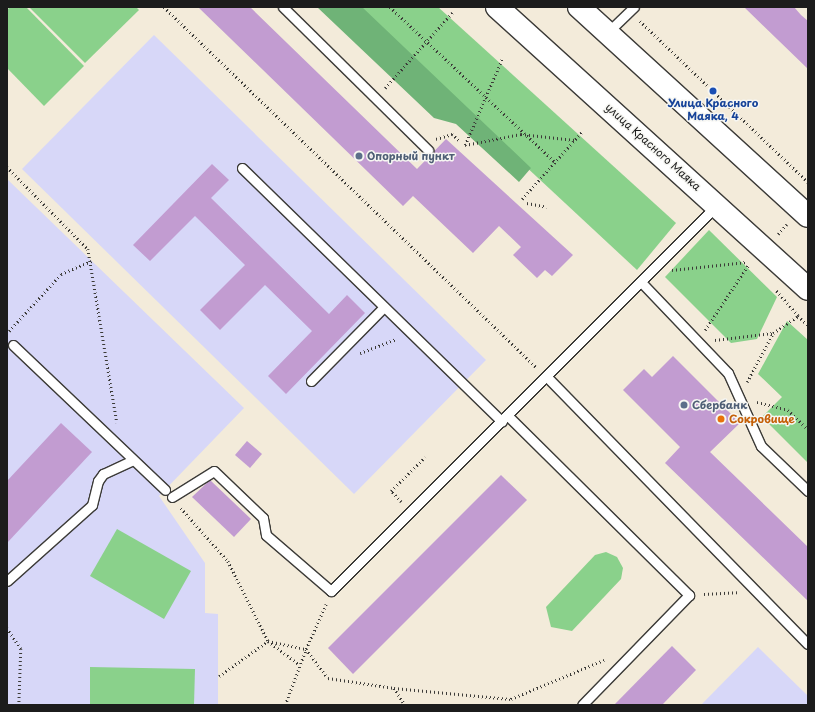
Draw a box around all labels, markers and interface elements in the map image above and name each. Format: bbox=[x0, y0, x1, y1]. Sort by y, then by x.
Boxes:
marker: Улица Красного Маяка, 4 bbox=[708, 86, 718, 96]
place label: Улица Красного Маяка, 4 bbox=[667, 97, 759, 123]
street label: улица Красного Маяка bbox=[602, 100, 704, 194]
place label: Опорный пункт bbox=[367, 149, 455, 163]
marker: Опорный пункт bbox=[354, 151, 364, 161]
place label: Сбербанк bbox=[692, 398, 747, 412]
marker: Сбербанк bbox=[679, 400, 689, 410]
place label: Сокровище bbox=[729, 412, 795, 426]
marker: Сокровище bbox=[716, 414, 726, 424]

